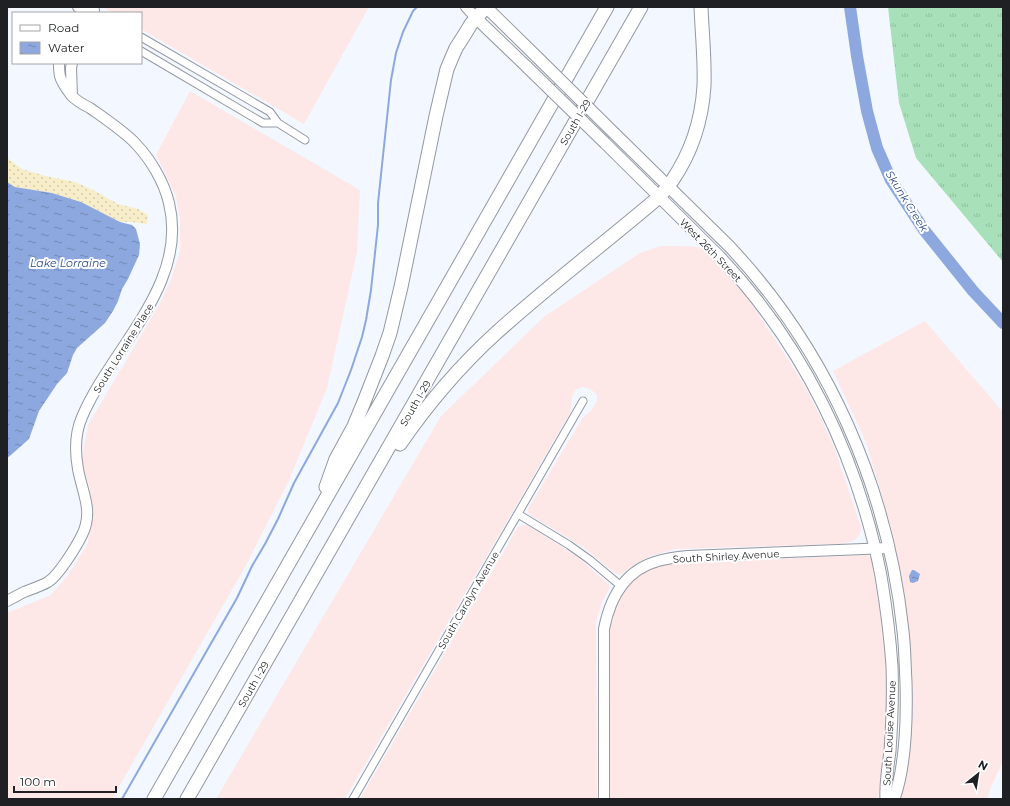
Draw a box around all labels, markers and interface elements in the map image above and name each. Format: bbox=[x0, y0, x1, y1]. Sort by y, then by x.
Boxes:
legend bbox=[12, 12, 142, 64]
text: Road bbox=[48, 20, 79, 35]
text: Water bbox=[48, 40, 85, 55]
street label: South I-29 bbox=[557, 97, 594, 148]
water label: Skunk Creek bbox=[883, 168, 932, 235]
street label: West 26th Street bbox=[677, 216, 744, 285]
water label: Lake Lorraine bbox=[30, 256, 106, 270]
street label: South Lorraine Place bbox=[90, 301, 156, 396]
street label: South I-29 bbox=[397, 378, 434, 429]
street label: South Shirley Avenue bbox=[672, 547, 780, 566]
street label: South Carolyn Avenue bbox=[435, 549, 502, 651]
street label: South I-29 bbox=[235, 659, 272, 710]
street label: South Louise Avenue bbox=[880, 680, 899, 786]
north arrow bbox=[958, 754, 998, 794]
text: N bbox=[976, 757, 990, 774]
scale bar bbox=[14, 768, 116, 794]
text: 100 m bbox=[20, 774, 56, 789]

